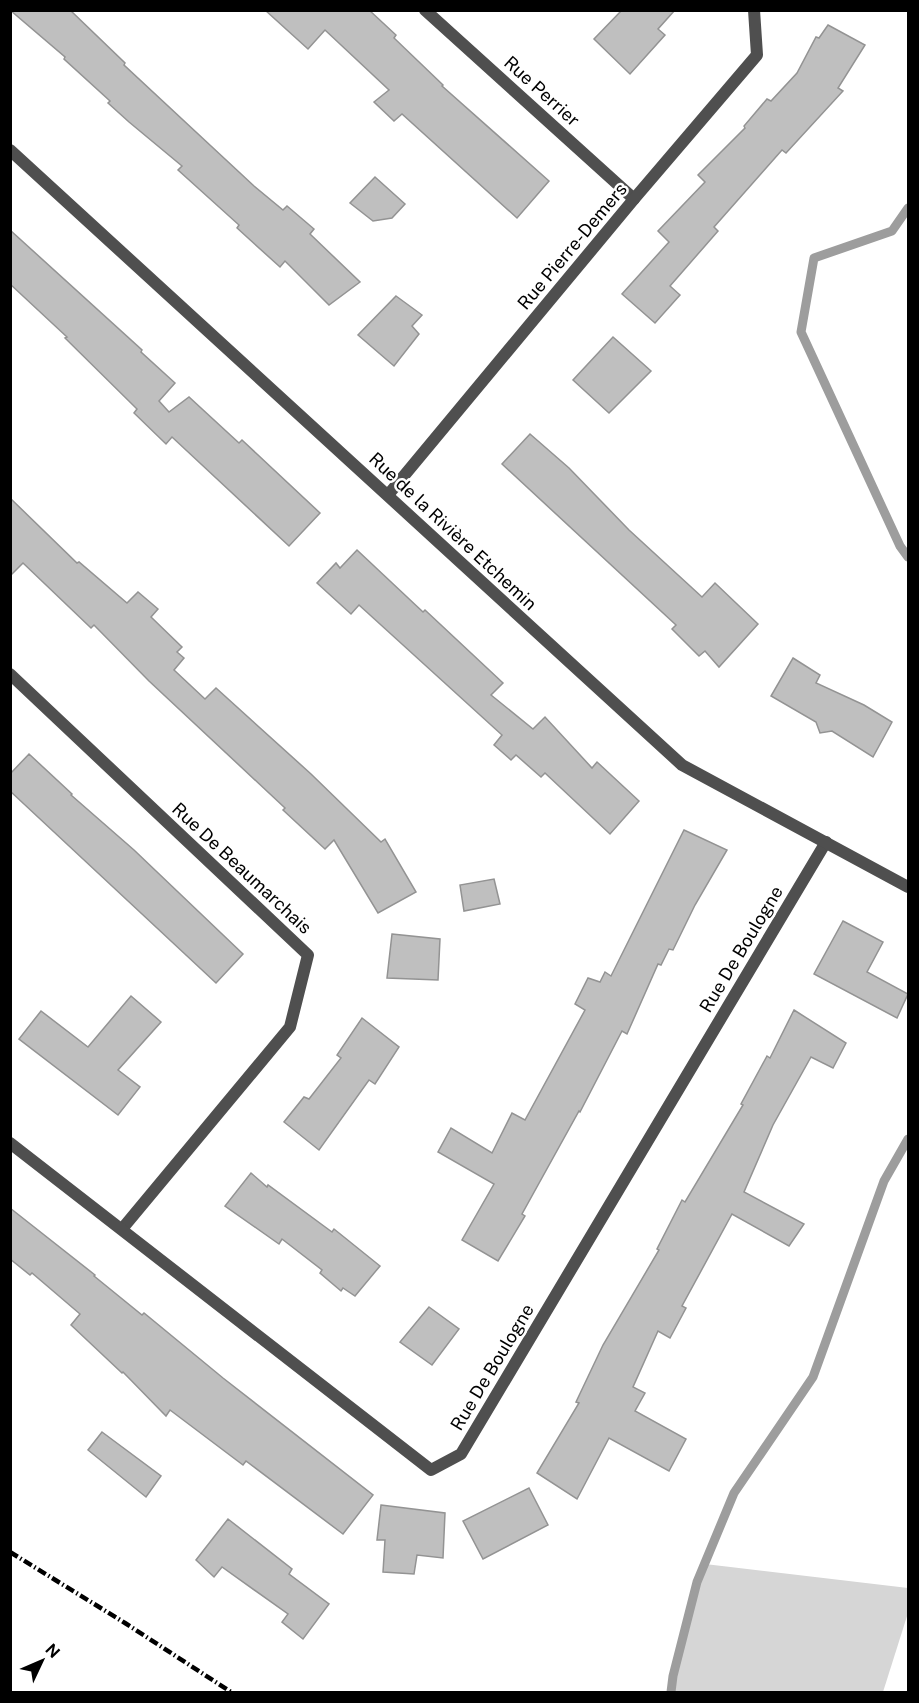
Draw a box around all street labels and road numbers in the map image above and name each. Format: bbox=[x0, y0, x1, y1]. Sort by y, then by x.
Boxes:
street label: Rue Perrier bbox=[500, 52, 584, 130]
street label: Rue Pierre-Demers bbox=[513, 178, 631, 314]
street label: Rue de la Rivière Etchemin bbox=[365, 448, 541, 614]
street label: Rue De Beaumarchais bbox=[168, 798, 316, 938]
street label: Rue De Boulogne bbox=[695, 882, 787, 1016]
street label: Rue De Boulogne bbox=[446, 1300, 538, 1434]

